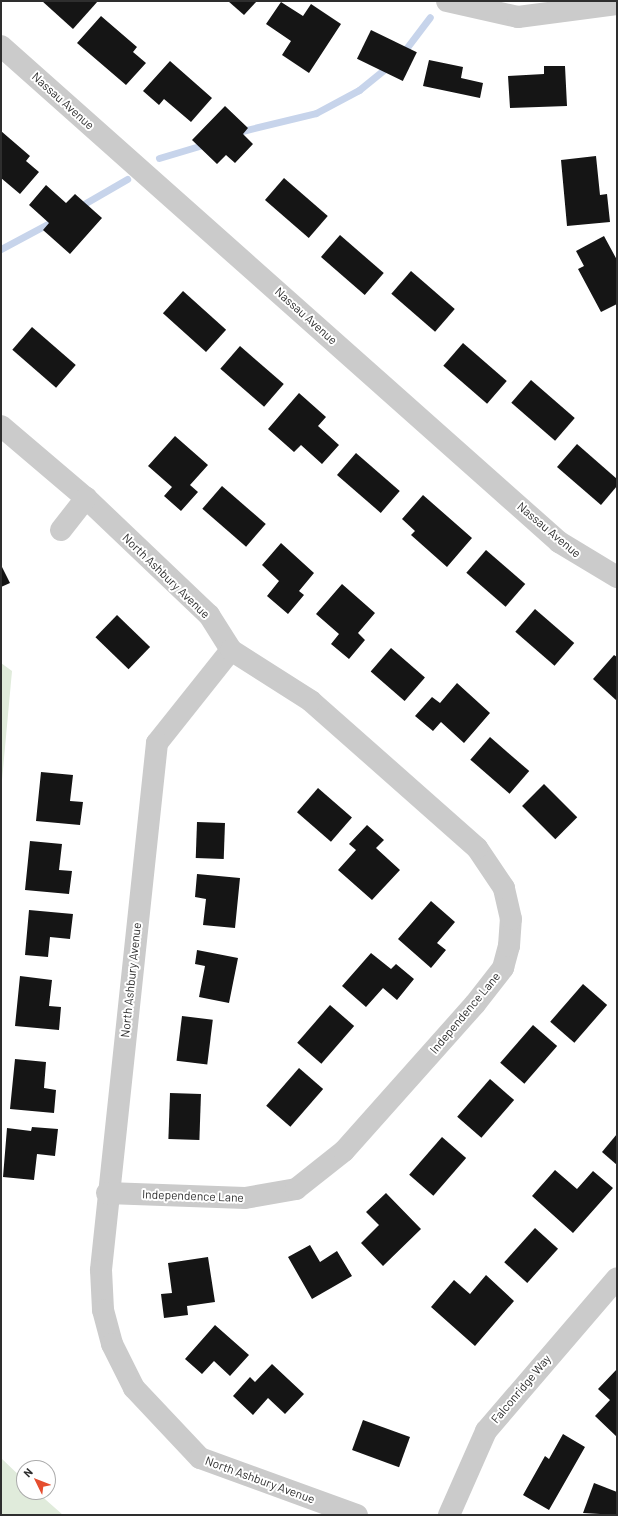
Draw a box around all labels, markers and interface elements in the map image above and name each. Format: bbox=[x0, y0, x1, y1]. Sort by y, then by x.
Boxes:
street label: Nassau Avenue bbox=[29, 69, 97, 133]
street label: Nassau Avenue bbox=[272, 284, 340, 348]
street label: Nassau Avenue bbox=[514, 499, 584, 561]
street label: North Ashbury Avenue bbox=[119, 531, 213, 621]
street label: North Ashbury Avenue bbox=[118, 922, 144, 1038]
street label: Independence Lane bbox=[427, 969, 503, 1057]
street label: Independence Lane bbox=[142, 1187, 244, 1205]
street label: Falconridge Way bbox=[488, 1352, 554, 1426]
street label: North Ashbury Avenue bbox=[203, 1453, 317, 1507]
north arrow bbox=[16, 1460, 56, 1500]
text: N bbox=[20, 1465, 35, 1479]

